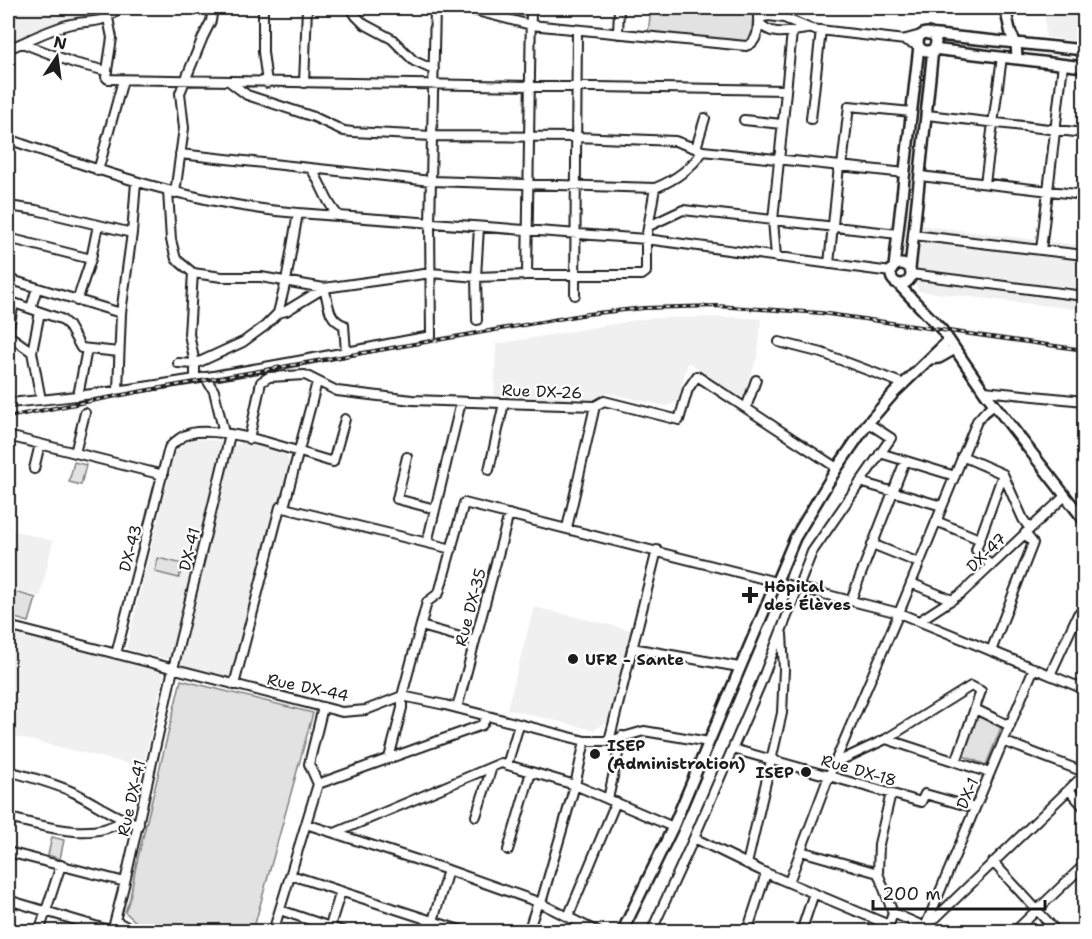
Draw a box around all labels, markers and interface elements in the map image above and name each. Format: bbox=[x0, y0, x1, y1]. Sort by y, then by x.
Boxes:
north arrow bbox=[27, 27, 87, 87]
text: N bbox=[52, 31, 69, 55]
street label: Rue DX-26 bbox=[501, 380, 583, 403]
street label: DX-43 bbox=[114, 522, 147, 574]
street label: DX-41 bbox=[174, 525, 205, 573]
street label: DX-47 bbox=[962, 528, 1011, 577]
street label: Rue DX-35 bbox=[450, 566, 491, 648]
place label: Hôpital des Élèves bbox=[764, 576, 851, 615]
marker: Hôpital des Élèves bbox=[741, 586, 759, 604]
place label: UFR - Sante bbox=[585, 649, 685, 670]
marker: UFR - Sante bbox=[566, 652, 580, 666]
street label: Rue DX-44 bbox=[265, 669, 351, 706]
place label: ISEP (Administration) bbox=[607, 735, 746, 774]
marker: ISEP (Administration) bbox=[588, 747, 602, 761]
street label: Rue DX-18 bbox=[819, 750, 899, 791]
street label: Rue DX-41 bbox=[112, 758, 150, 838]
place label: ISEP bbox=[756, 762, 794, 783]
marker: ISEP bbox=[799, 765, 813, 779]
street label: DX-1 bbox=[951, 774, 983, 812]
scale bar bbox=[873, 873, 1046, 911]
text: 200 m bbox=[882, 882, 941, 906]

